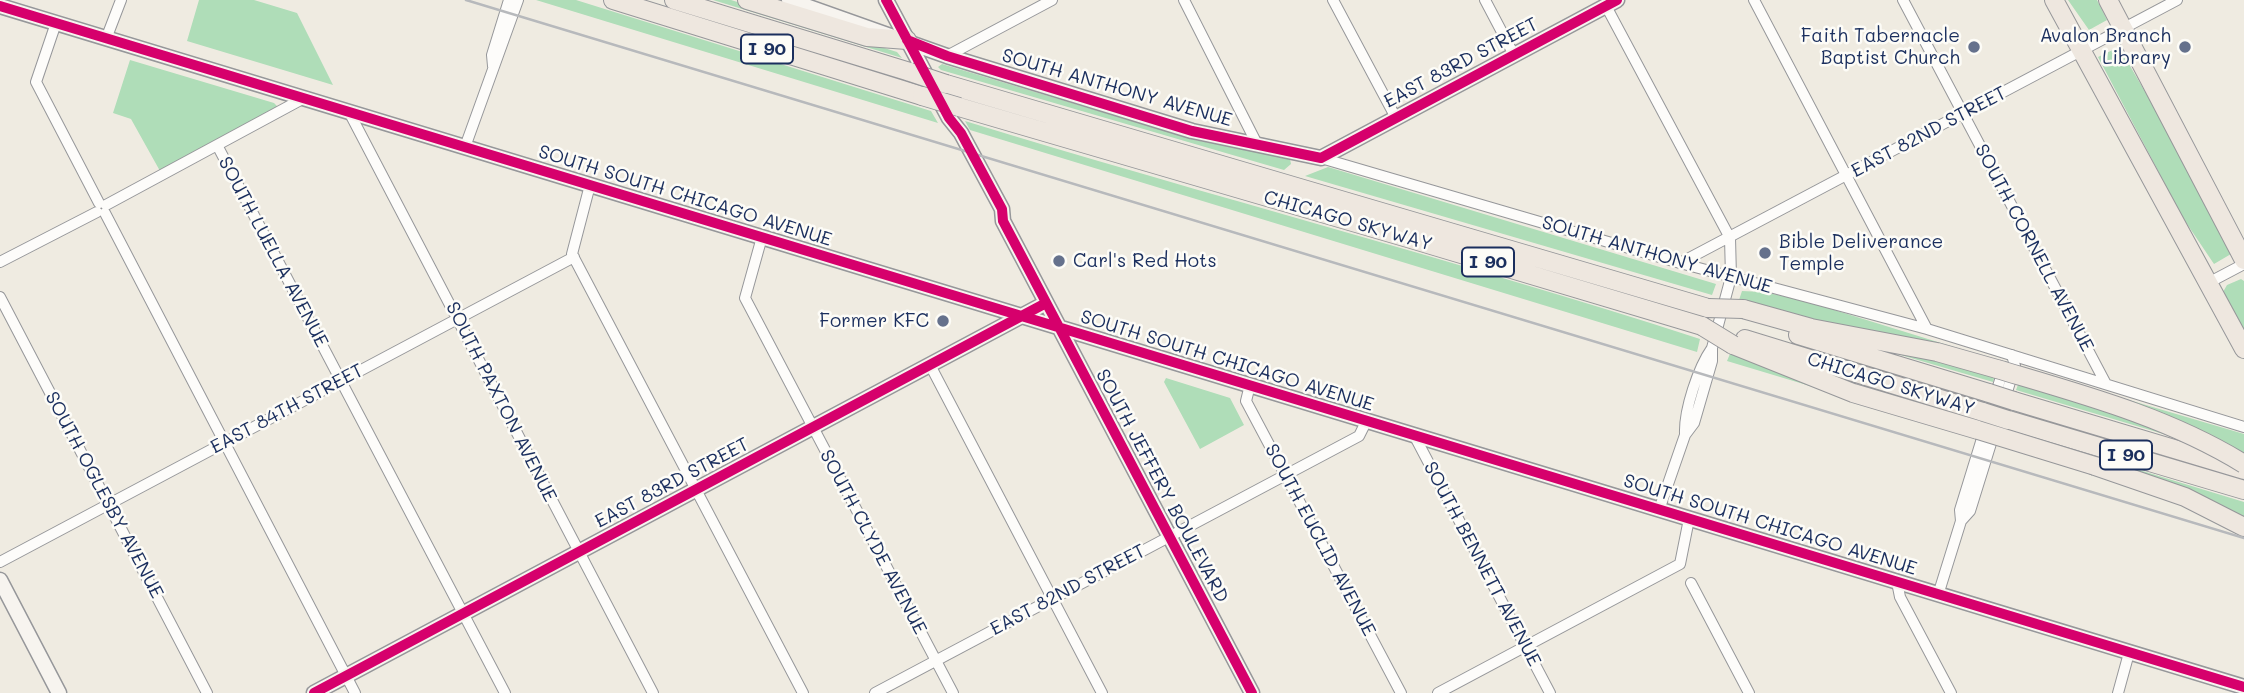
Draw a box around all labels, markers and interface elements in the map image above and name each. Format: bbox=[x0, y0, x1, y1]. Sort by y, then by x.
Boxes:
street label: EAST 83RD STREET bbox=[1380, 13, 1542, 113]
place label: Faith Tabernacle Baptist Church bbox=[1801, 25, 1960, 69]
place label: Avalon Branch Library bbox=[2040, 25, 2171, 69]
road number: I 90 bbox=[741, 34, 793, 64]
marker: Faith Tabernacle Baptist Church bbox=[1966, 39, 1982, 55]
marker: Avalon Branch Library bbox=[2177, 39, 2193, 55]
street label: SOUTH ANTHONY AVENUE bbox=[999, 44, 1235, 132]
street label: EAST 82ND STREET bbox=[1848, 81, 2010, 183]
street label: SOUTH SOUTH CHICAGO AVENUE bbox=[536, 140, 834, 252]
street label: SOUTH CORNELL AVENUE bbox=[1970, 140, 2098, 356]
street label: SOUTH LUELLA AVENUE bbox=[213, 153, 333, 351]
street label: CHICAGO SKYWAY bbox=[1261, 186, 1435, 256]
street label: SOUTH ANTHONY AVENUE bbox=[1539, 211, 1775, 299]
place label: Bible Deliverance Temple bbox=[1779, 231, 1943, 275]
marker: Bible Deliverance Temple bbox=[1757, 245, 1773, 261]
road number: I 90 bbox=[1462, 248, 1514, 276]
place label: Carl's Red Hots bbox=[1073, 250, 1217, 272]
marker: Carl's Red Hots bbox=[1051, 253, 1067, 269]
street label: SOUTH PAXTON AVENUE bbox=[441, 298, 561, 506]
street label: SOUTH SOUTH CHICAGO AVENUE bbox=[1078, 305, 1376, 417]
place label: Former KFC bbox=[819, 310, 929, 332]
marker: Former KFC bbox=[935, 313, 951, 329]
street label: CHICAGO SKYWAY bbox=[1804, 348, 1978, 420]
street label: EAST 84TH STREET bbox=[207, 359, 367, 459]
street label: SOUTH JEFFERY BOULEVARD bbox=[1091, 365, 1233, 607]
street label: SOUTH OGLESBY AVENUE bbox=[40, 388, 168, 602]
street label: EAST 83RD STREET bbox=[591, 433, 753, 533]
street label: SOUTH EUCLID AVENUE bbox=[1260, 440, 1380, 640]
road number: I 90 bbox=[2100, 440, 2152, 470]
street label: SOUTH CLYDE AVENUE bbox=[815, 446, 931, 638]
street label: SOUTH BENNETT AVENUE bbox=[1418, 458, 1546, 670]
street label: SOUTH SOUTH CHICAGO AVENUE bbox=[1621, 469, 1919, 581]
street label: EAST 82ND STREET bbox=[987, 539, 1149, 641]

